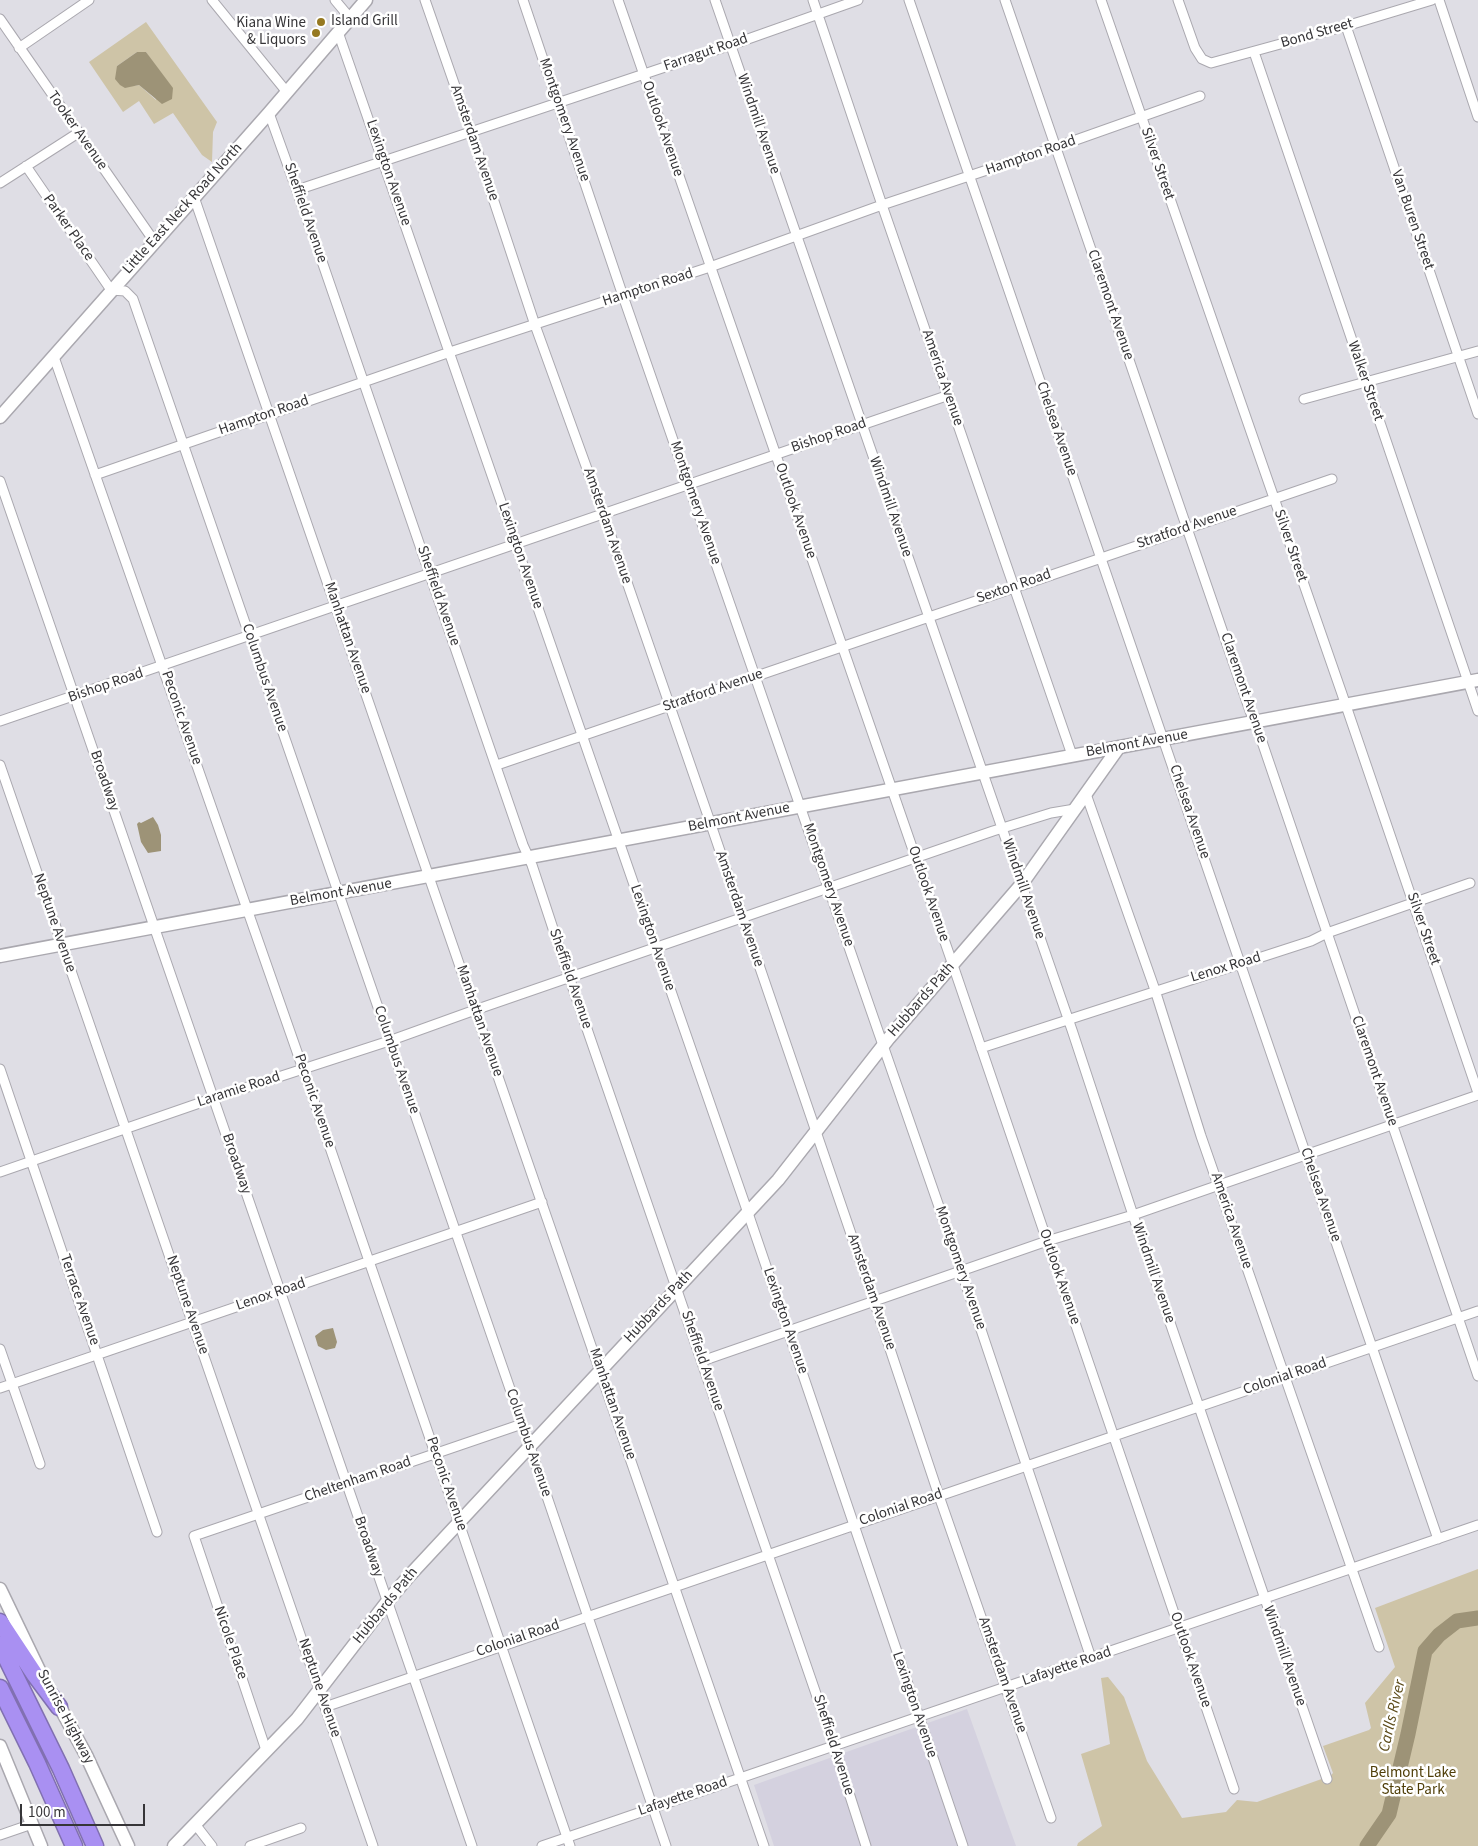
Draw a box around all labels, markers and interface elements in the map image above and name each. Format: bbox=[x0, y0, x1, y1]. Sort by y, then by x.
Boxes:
place label: Island Grill bbox=[331, 13, 398, 31]
place label: Kiana Wine & Liquors bbox=[236, 15, 306, 50]
street label: Bond Street bbox=[1279, 15, 1355, 53]
marker: Island Grill bbox=[315, 16, 327, 28]
marker: Kiana Wine & Liquors bbox=[310, 27, 322, 39]
street label: Farragut Road bbox=[661, 30, 751, 76]
street label: Montgomery Avenue bbox=[534, 56, 594, 184]
street label: Windmill Avenue bbox=[732, 71, 784, 177]
street label: Outlook Avenue bbox=[637, 79, 687, 179]
street label: Amsterdam Avenue bbox=[446, 83, 502, 203]
street label: Tooker Avenue bbox=[43, 88, 111, 174]
street label: Lexington Avenue bbox=[361, 118, 415, 228]
street label: Silver Street bbox=[1136, 125, 1178, 203]
street label: Hampton Road bbox=[984, 132, 1078, 180]
street label: Little East Neck Road North bbox=[119, 140, 247, 278]
street label: Sheffield Avenue bbox=[279, 161, 331, 265]
street label: Van Buren Street bbox=[1386, 168, 1438, 272]
street label: Parker Place bbox=[38, 191, 98, 265]
street label: Claremont Avenue bbox=[1083, 247, 1137, 363]
street label: Hampton Road bbox=[600, 265, 696, 311]
street label: America Avenue bbox=[917, 328, 967, 428]
street label: Walker Street bbox=[1343, 339, 1387, 423]
street label: Chelsea Avenue bbox=[1031, 380, 1081, 478]
street label: Hampton Road bbox=[217, 392, 311, 440]
street label: Bishop Road bbox=[789, 415, 869, 457]
street label: Montgomery Avenue bbox=[665, 439, 725, 567]
street label: Windmill Avenue bbox=[864, 454, 916, 560]
street label: Outlook Avenue bbox=[770, 461, 820, 561]
street label: Amsterdam Avenue bbox=[579, 466, 635, 586]
street label: Lexington Avenue bbox=[493, 501, 547, 611]
street label: Stratford Avenue bbox=[1134, 502, 1240, 554]
street label: Silver Street bbox=[1269, 507, 1311, 585]
street label: Sheffield Avenue bbox=[412, 544, 464, 648]
street label: Sexton Road bbox=[974, 566, 1054, 608]
street label: Manhattan Avenue bbox=[319, 580, 375, 696]
street label: Columbus Avenue bbox=[237, 622, 291, 734]
street label: Claremont Avenue bbox=[1216, 630, 1270, 746]
street label: Bishop Road bbox=[66, 665, 146, 707]
street label: Stratford Avenue bbox=[660, 665, 766, 717]
street label: Peconic Avenue bbox=[157, 669, 205, 767]
street label: Belmont Avenue bbox=[1085, 726, 1189, 762]
street label: Broadway bbox=[85, 748, 123, 814]
street label: Chelsea Avenue bbox=[1164, 763, 1214, 861]
street label: Belmont Avenue bbox=[687, 799, 791, 837]
street label: Montgomery Avenue bbox=[798, 821, 858, 949]
street label: Windmill Avenue bbox=[997, 836, 1049, 942]
street label: Outlook Avenue bbox=[903, 844, 953, 944]
street label: Amsterdam Avenue bbox=[711, 849, 767, 969]
street label: Neptune Avenue bbox=[29, 871, 79, 975]
street label: Belmont Avenue bbox=[289, 875, 393, 911]
street label: Lexington Avenue bbox=[625, 883, 679, 993]
street label: Silver Street bbox=[1402, 890, 1444, 968]
street label: Sheffield Avenue bbox=[544, 927, 596, 1031]
street label: Lenox Road bbox=[1189, 949, 1263, 987]
street label: Hubbards Path bbox=[885, 959, 959, 1041]
street label: Manhattan Avenue bbox=[451, 963, 507, 1079]
street label: Columbus Avenue bbox=[369, 1004, 423, 1116]
street label: Claremont Avenue bbox=[1347, 1013, 1401, 1129]
street label: Peconic Avenue bbox=[290, 1052, 338, 1150]
street label: Laramie Road bbox=[195, 1068, 283, 1112]
street label: Broadway bbox=[217, 1131, 255, 1197]
street label: Chelsea Avenue bbox=[1295, 1146, 1345, 1244]
street label: America Avenue bbox=[1206, 1171, 1256, 1271]
street label: Montgomery Avenue bbox=[930, 1204, 990, 1332]
street label: Windmill Avenue bbox=[1127, 1220, 1179, 1326]
street label: Outlook Avenue bbox=[1034, 1227, 1084, 1327]
street label: Amsterdam Avenue bbox=[843, 1232, 899, 1352]
street label: Terrace Avenue bbox=[55, 1252, 103, 1348]
street label: Neptune Avenue bbox=[162, 1253, 212, 1357]
street label: Lexington Avenue bbox=[758, 1266, 812, 1376]
street label: Hubbards Path bbox=[621, 1267, 697, 1347]
street label: Lenox Road bbox=[234, 1275, 308, 1315]
street label: Sheffield Avenue bbox=[676, 1309, 728, 1413]
street label: Manhattan Avenue bbox=[584, 1346, 640, 1462]
street label: Colonial Road bbox=[1241, 1354, 1329, 1400]
street label: Columbus Avenue bbox=[501, 1387, 555, 1499]
street label: Peconic Avenue bbox=[422, 1435, 470, 1533]
street label: Cheltenham Road bbox=[302, 1453, 414, 1507]
street label: Colonial Road bbox=[857, 1485, 945, 1531]
street label: Broadway bbox=[349, 1514, 387, 1580]
street label: Hubbards Path bbox=[350, 1564, 422, 1648]
street label: Windmill Avenue bbox=[1258, 1603, 1310, 1709]
street label: Nicole Place bbox=[209, 1604, 251, 1682]
street label: Outlook Avenue bbox=[1165, 1610, 1215, 1710]
street label: Amsterdam Avenue bbox=[974, 1615, 1030, 1735]
street label: Colonial Road bbox=[474, 1616, 562, 1662]
street label: Neptune Avenue bbox=[294, 1636, 344, 1740]
street label: Lafayette Road bbox=[1020, 1643, 1114, 1691]
street label: Lexington Avenue bbox=[887, 1650, 941, 1760]
street label: Sunrise Highway bbox=[33, 1667, 97, 1767]
water label: Carlls River bbox=[1375, 1678, 1411, 1754]
street label: Sheffield Avenue bbox=[808, 1692, 858, 1798]
park label: Belmont Lake State Park bbox=[1370, 1765, 1456, 1800]
street label: Lafayette Road bbox=[636, 1773, 730, 1821]
scale bar bbox=[22, 1794, 148, 1826]
text: 100 m bbox=[28, 1802, 66, 1823]

